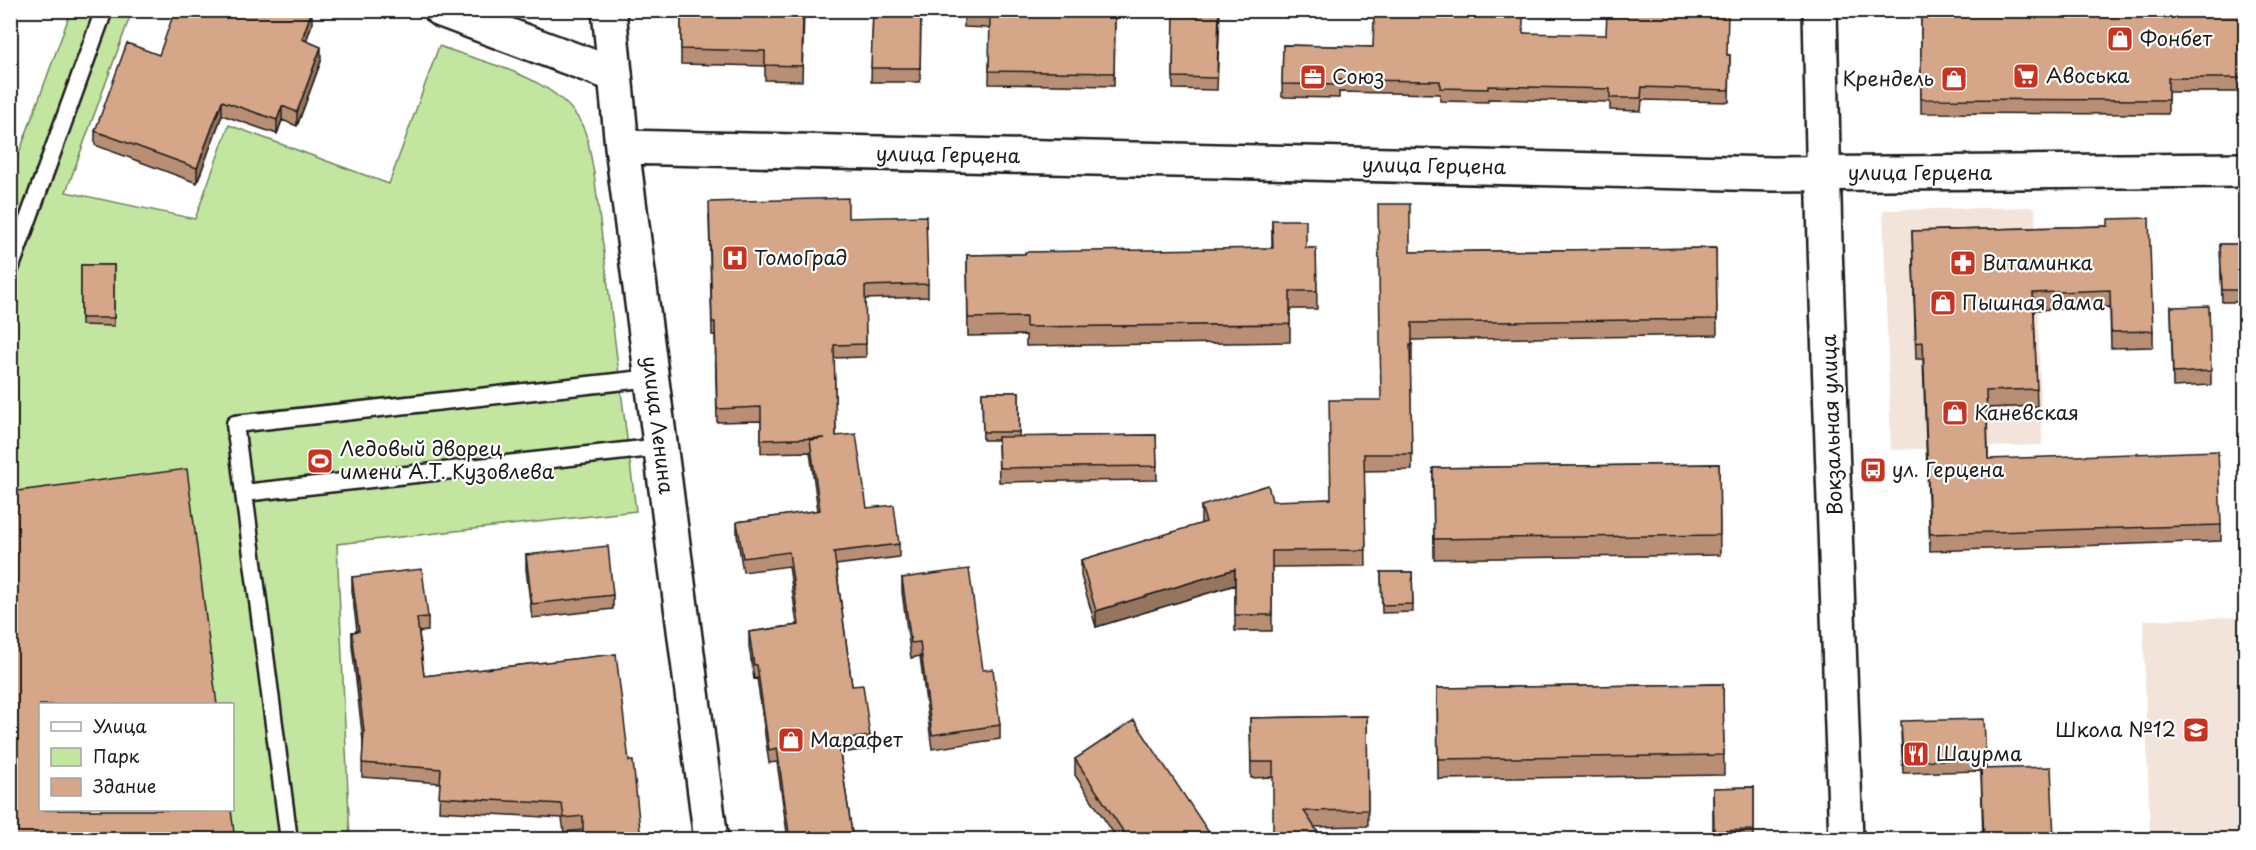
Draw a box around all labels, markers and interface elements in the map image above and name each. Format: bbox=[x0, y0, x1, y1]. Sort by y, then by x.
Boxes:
place label: Фонбет bbox=[2140, 23, 2212, 53]
shop icon: Фонбет bbox=[2105, 24, 2135, 54]
place label: Авоська bbox=[2046, 60, 2130, 90]
place label: Союз bbox=[1332, 61, 1384, 91]
supermarket icon: Авоська bbox=[2011, 61, 2041, 91]
office icon: Союз bbox=[1298, 62, 1328, 92]
place label: Крендель bbox=[1842, 63, 1934, 93]
shop icon: Крендель bbox=[1939, 64, 1969, 94]
street label: улица Герцена bbox=[876, 138, 1021, 170]
street label: улица Герцена bbox=[1362, 149, 1507, 181]
street label: улица Герцена bbox=[1848, 157, 1993, 187]
place label: ТомоГрад bbox=[754, 242, 847, 272]
hospital icon: ТомоГрад bbox=[720, 243, 750, 273]
place label: Витаминка bbox=[1982, 247, 2093, 277]
pharmacy icon: Витаминка bbox=[1948, 248, 1978, 278]
place label: Пышная дама bbox=[1962, 287, 2105, 317]
shop icon: Пышная дама bbox=[1928, 288, 1958, 318]
street label: Вокзальная улица bbox=[1813, 334, 1849, 516]
street label: улица Ленина bbox=[636, 354, 682, 496]
place label: Каневская bbox=[1974, 397, 2079, 427]
shop icon: Каневская bbox=[1940, 398, 1970, 428]
place label: Ледовый дворец имени А.Т. Кузовлева bbox=[340, 433, 555, 486]
sports icon: Ледовый дворец имени А.Т. Кузовлева bbox=[305, 446, 335, 476]
place label: ул. Герцена bbox=[1892, 454, 2005, 484]
bus stop icon: ул. Герцена bbox=[1858, 455, 1888, 485]
legend bbox=[39, 703, 234, 811]
text: Улица bbox=[93, 712, 147, 739]
place label: Школа №12 bbox=[2055, 714, 2176, 744]
school or university icon: Школа №12 bbox=[2181, 715, 2211, 745]
place label: Марафет bbox=[810, 724, 903, 754]
shop icon: Марафет bbox=[776, 725, 806, 755]
place label: Шаурма bbox=[1936, 738, 2023, 768]
restaurant icon: Шаурма bbox=[1901, 739, 1931, 769]
text: Парк bbox=[93, 742, 140, 769]
text: Здание bbox=[93, 772, 156, 799]

